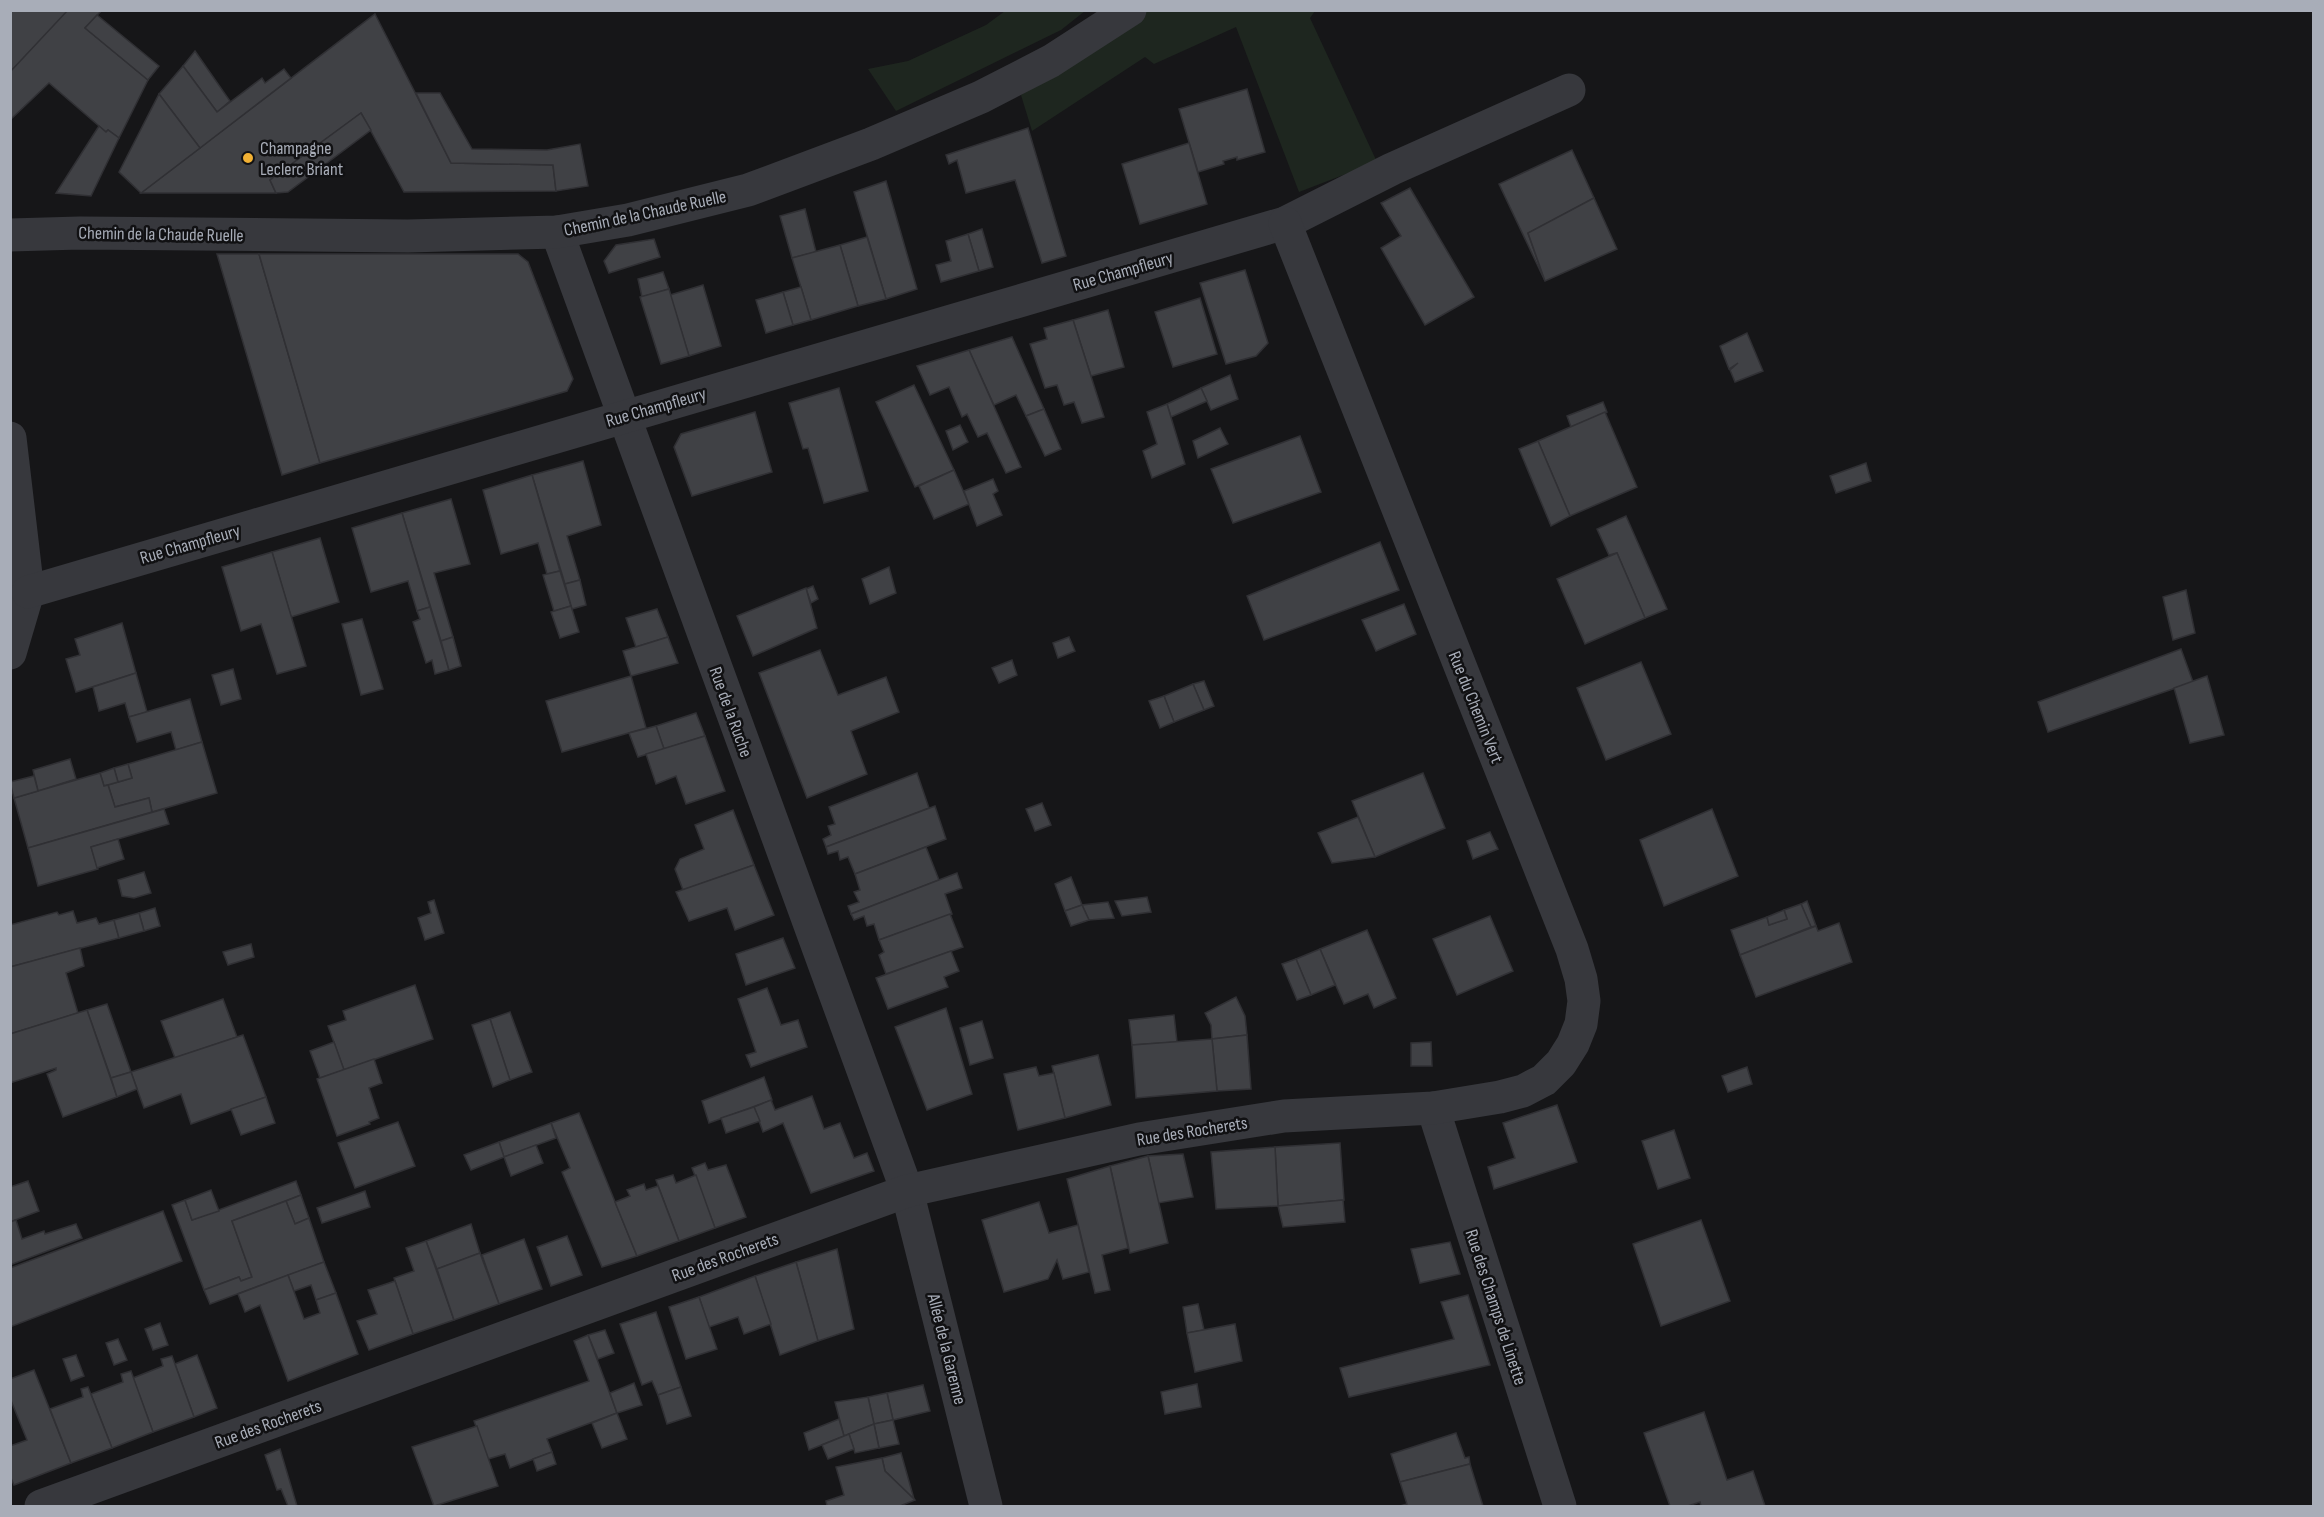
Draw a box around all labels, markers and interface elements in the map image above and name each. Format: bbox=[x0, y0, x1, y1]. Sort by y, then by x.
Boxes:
place label: Champagne Leclerc Briant bbox=[260, 138, 344, 180]
marker: Champagne Leclerc Briant bbox=[241, 151, 255, 165]
street label: Chemin de la Chaude Ruelle bbox=[562, 186, 728, 241]
street label: Chemin de la Chaude Ruelle bbox=[78, 223, 244, 246]
street label: Rue Champfleury bbox=[1071, 247, 1176, 296]
street label: Rue Champfleury bbox=[604, 383, 709, 432]
street label: Rue Champfleury bbox=[138, 520, 243, 569]
street label: Rue du Chemin Vert bbox=[1444, 648, 1508, 767]
street label: Rue de la Ruche bbox=[704, 664, 757, 760]
street label: Rue des Rocherets bbox=[1135, 1112, 1249, 1151]
street label: Rue des Champs de Linette bbox=[1460, 1227, 1531, 1388]
street label: Rue des Rocherets bbox=[669, 1229, 781, 1286]
street label: Allée de la Garenne bbox=[922, 1291, 970, 1407]
street label: Rue des Rocherets bbox=[212, 1396, 324, 1453]

